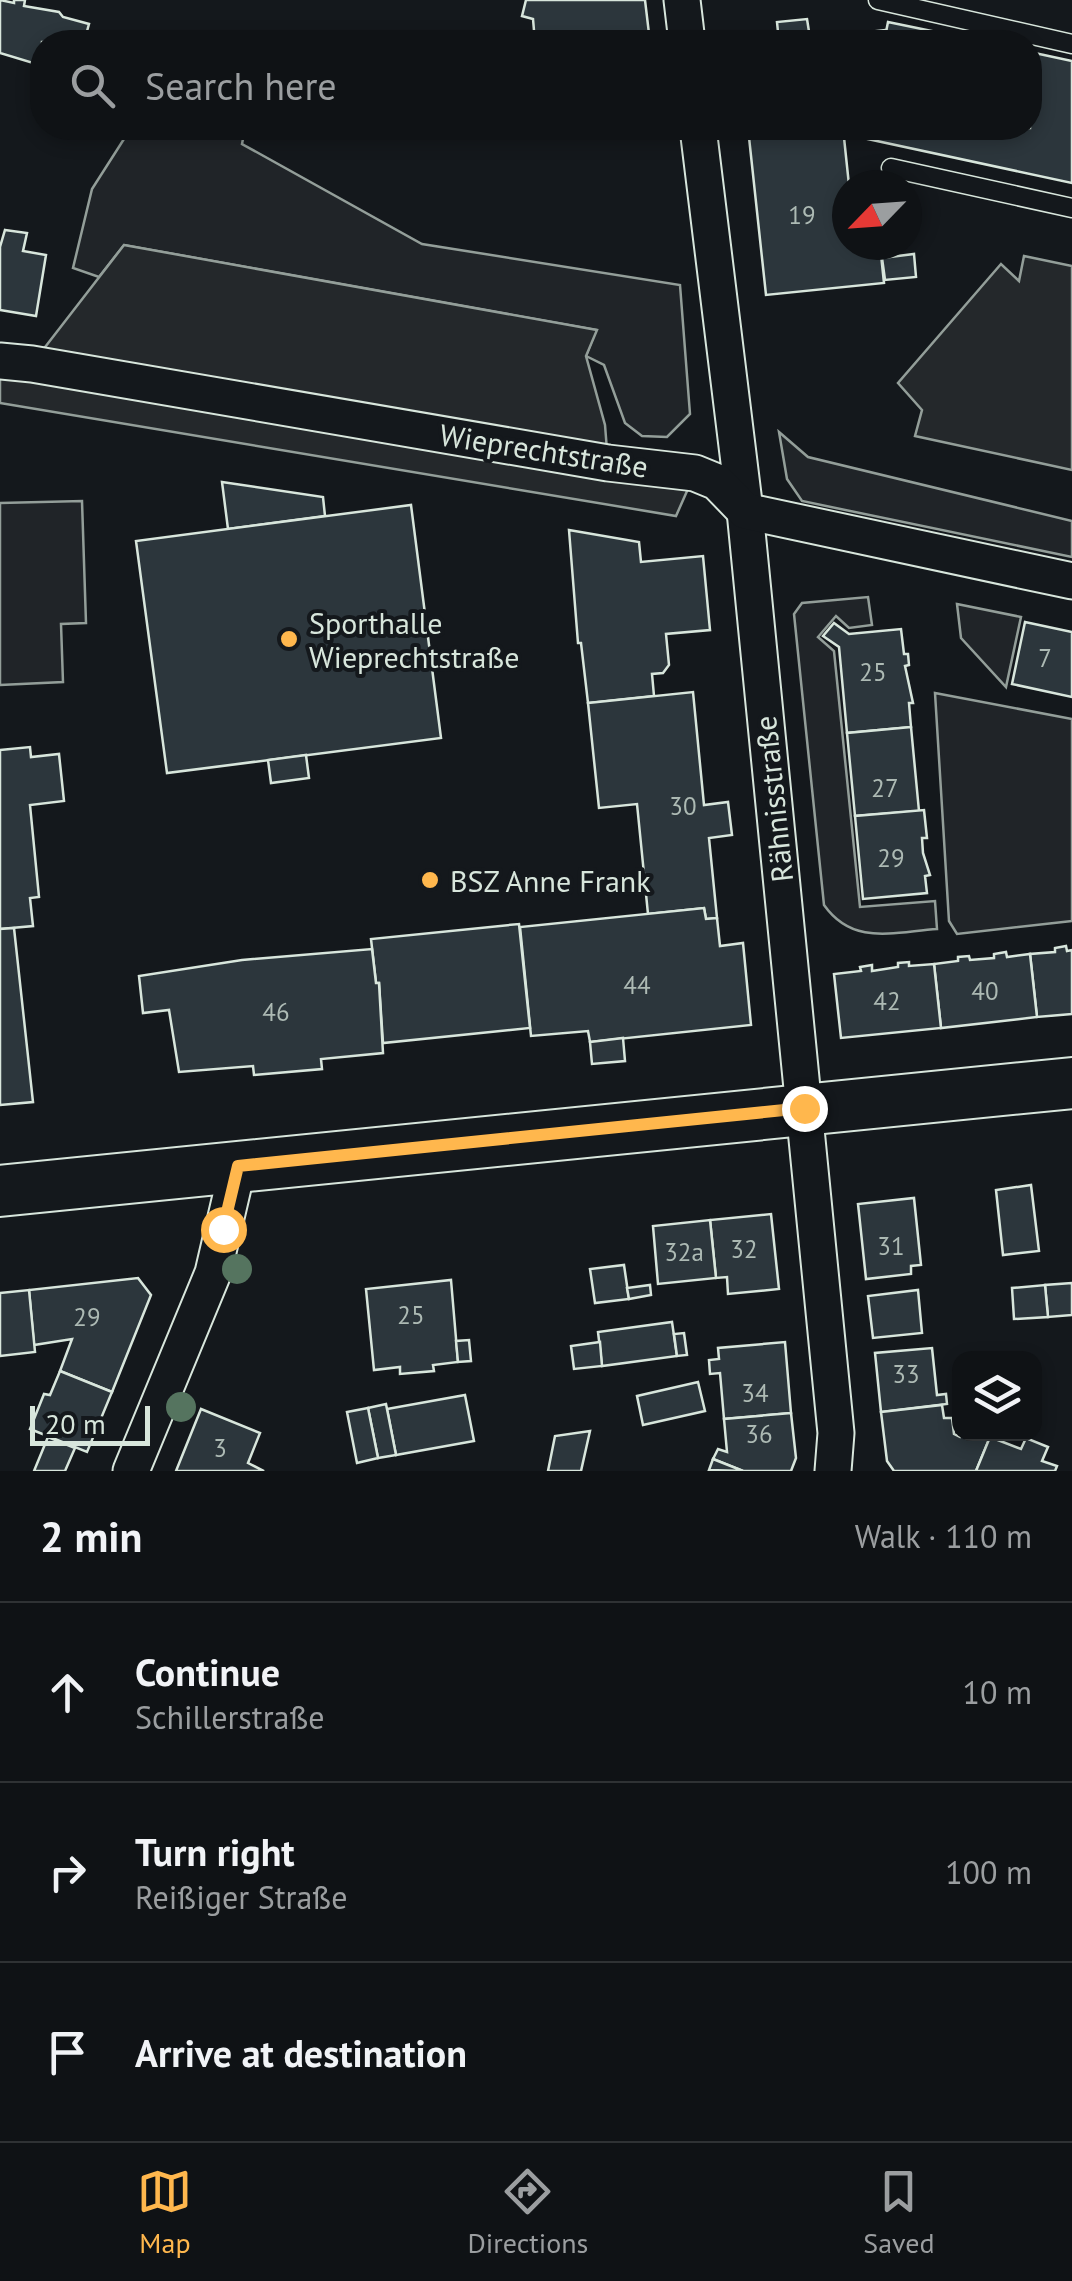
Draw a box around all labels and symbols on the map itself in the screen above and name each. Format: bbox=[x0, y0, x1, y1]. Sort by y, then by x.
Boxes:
north arrow bbox=[832, 170, 922, 260]
house number: 19 bbox=[788, 199, 816, 231]
street label: Wieprechtstraße bbox=[437, 414, 651, 486]
place label: Sporthalle Wieprechtstraße bbox=[309, 603, 519, 676]
marker: Sporthalle Wieprechtstraße bbox=[278, 628, 300, 650]
house number: 7 bbox=[1038, 642, 1052, 674]
house number: 25 bbox=[859, 656, 887, 688]
street label: Rähnisstraße bbox=[745, 714, 801, 884]
house number: 27 bbox=[871, 772, 899, 804]
house number: 30 bbox=[669, 790, 697, 822]
house number: 29 bbox=[877, 842, 905, 874]
place label: BSZ Anne Frank bbox=[450, 861, 651, 900]
marker: BSZ Anne Frank bbox=[419, 869, 441, 891]
house number: 44 bbox=[623, 969, 651, 1001]
house number: 40 bbox=[971, 975, 999, 1007]
house number: 42 bbox=[873, 985, 901, 1017]
house number: 46 bbox=[262, 996, 290, 1028]
route end bbox=[782, 1086, 828, 1132]
route start bbox=[201, 1207, 247, 1253]
house number: 31 bbox=[877, 1230, 905, 1262]
house number: 32 bbox=[730, 1233, 758, 1265]
house number: 32a bbox=[664, 1236, 704, 1268]
house number: 25 bbox=[397, 1299, 425, 1331]
house number: 29 bbox=[73, 1301, 101, 1333]
house number: 33 bbox=[892, 1358, 920, 1390]
house number: 34 bbox=[741, 1377, 769, 1409]
scale bar bbox=[30, 1401, 150, 1446]
house number: 36 bbox=[745, 1418, 773, 1450]
house number: 3 bbox=[213, 1432, 227, 1464]

